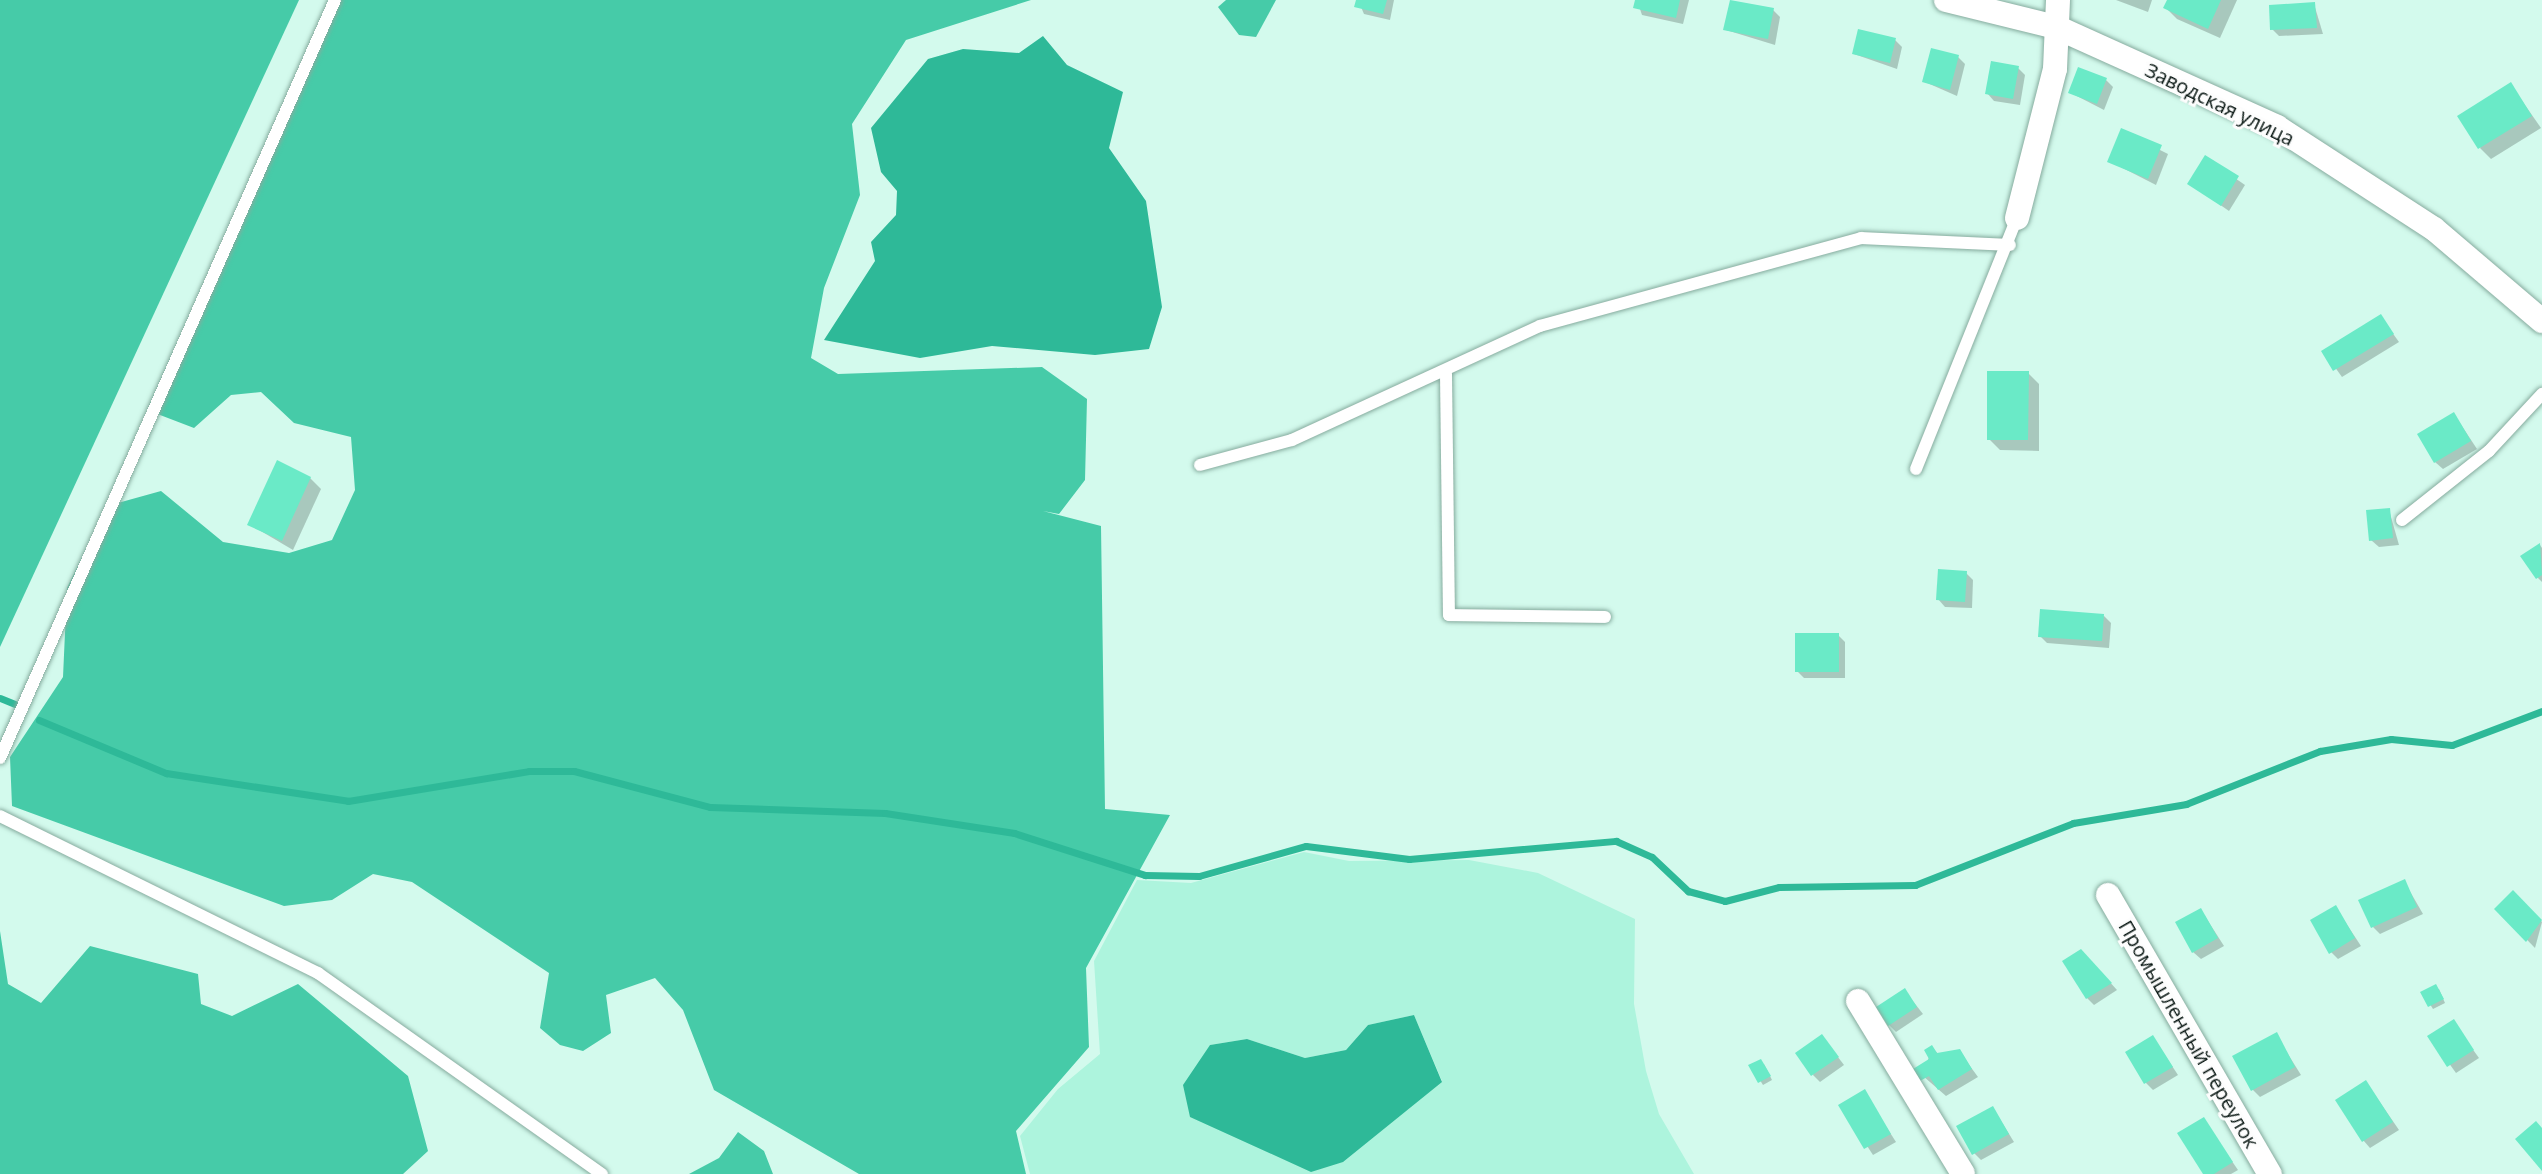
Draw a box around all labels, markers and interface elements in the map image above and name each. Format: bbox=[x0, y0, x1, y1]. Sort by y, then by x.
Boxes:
street label: Заводская улица bbox=[2142, 58, 2298, 150]
street label: Промышленный переулок bbox=[2114, 916, 2264, 1152]

